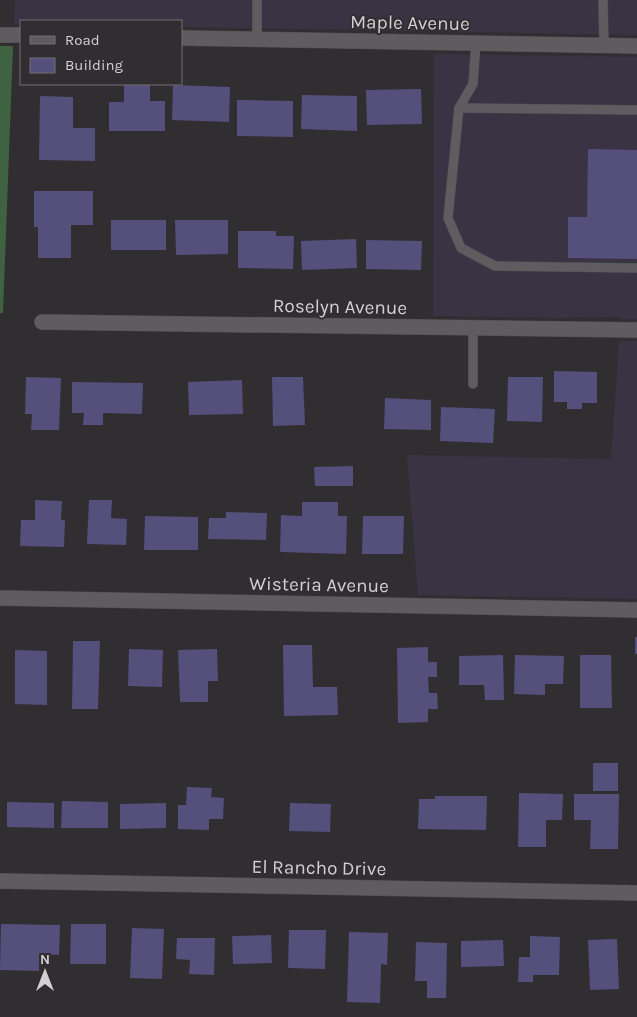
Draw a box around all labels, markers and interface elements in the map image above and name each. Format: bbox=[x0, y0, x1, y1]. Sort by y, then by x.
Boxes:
street label: Maple Avenue bbox=[350, 11, 470, 35]
legend bbox=[20, 20, 182, 85]
text: Road bbox=[65, 31, 100, 49]
text: Building bbox=[65, 56, 123, 74]
street label: Roselyn Avenue bbox=[273, 295, 407, 319]
street label: Wisteria Avenue bbox=[249, 573, 389, 597]
street label: El Rancho Drive bbox=[251, 856, 386, 880]
north arrow bbox=[20, 947, 70, 997]
text: N bbox=[40, 951, 50, 968]

